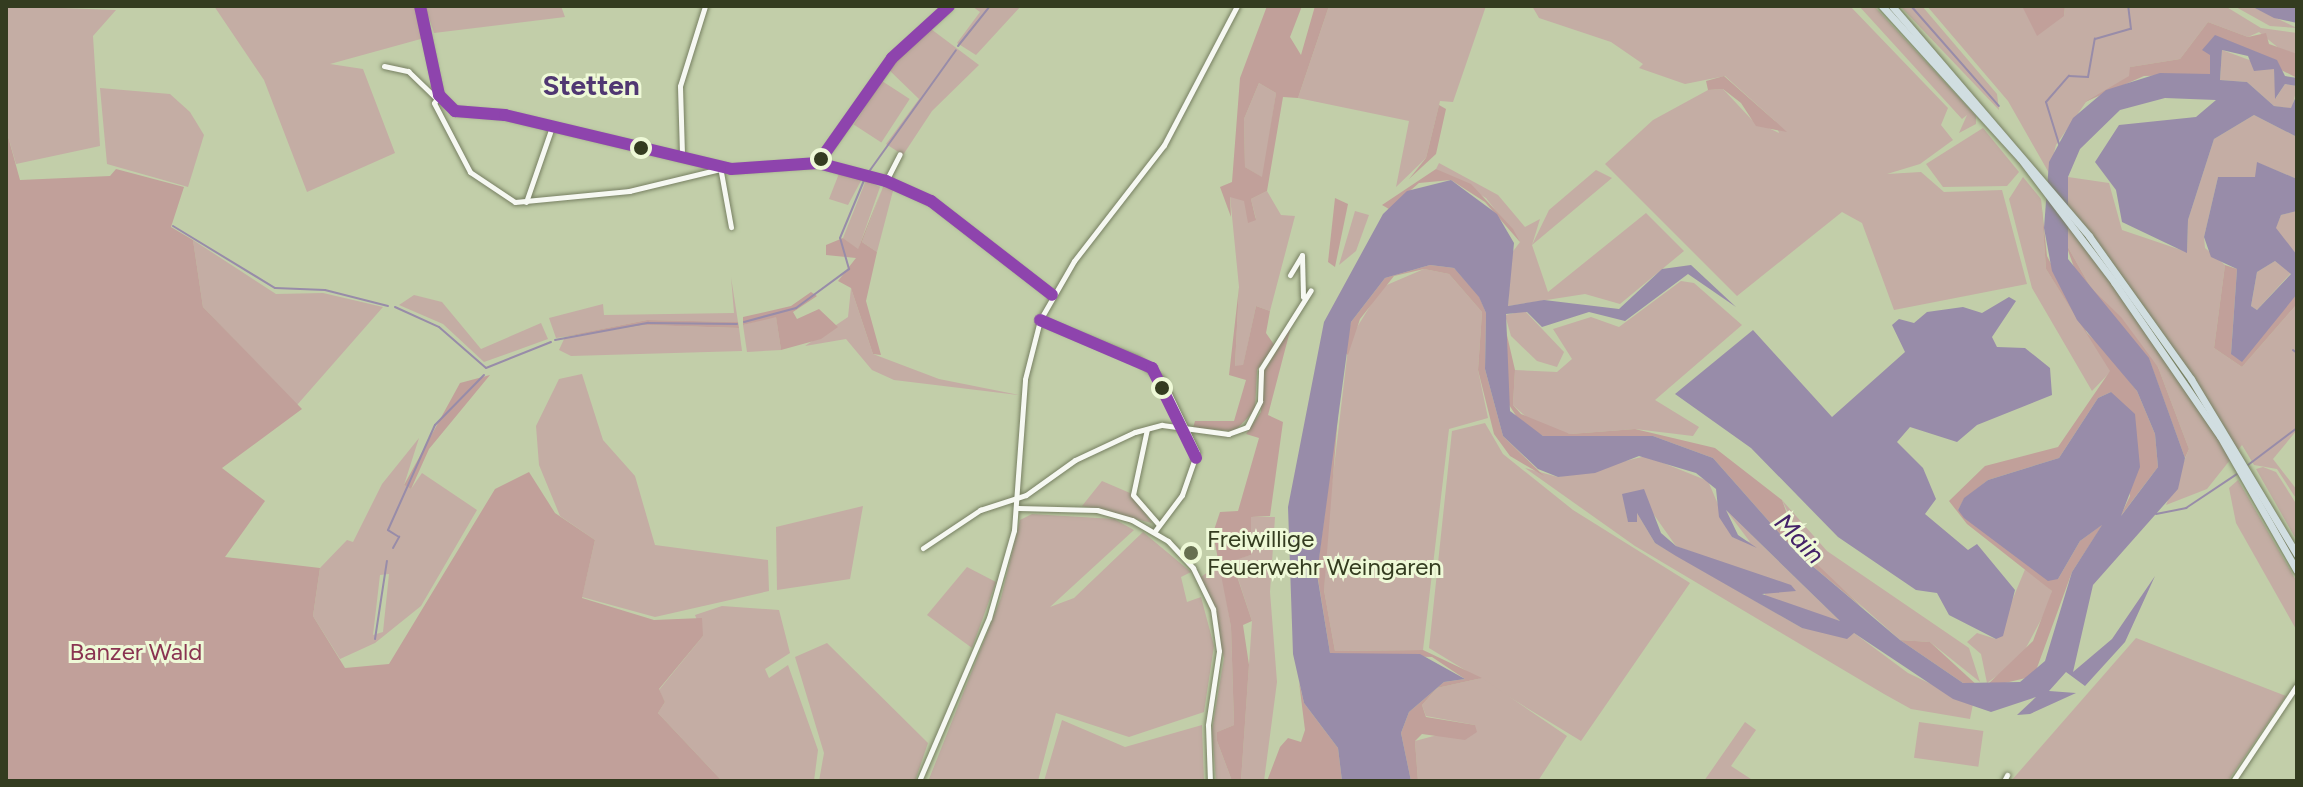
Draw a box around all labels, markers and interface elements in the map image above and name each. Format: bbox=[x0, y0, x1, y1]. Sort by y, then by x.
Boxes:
district label: Stetten bbox=[542, 68, 640, 102]
unlabelled marker bbox=[633, 140, 649, 156]
unlabelled marker bbox=[813, 151, 829, 167]
unlabelled marker bbox=[1154, 380, 1170, 396]
water label: Main bbox=[1768, 507, 1830, 571]
place label: Freiwillige Feuerwehr Weingaren bbox=[1207, 525, 1442, 581]
marker: Freiwillige Feuerwehr Weingaren bbox=[1182, 544, 1200, 562]
park label: Banzer Wald bbox=[70, 638, 202, 666]

